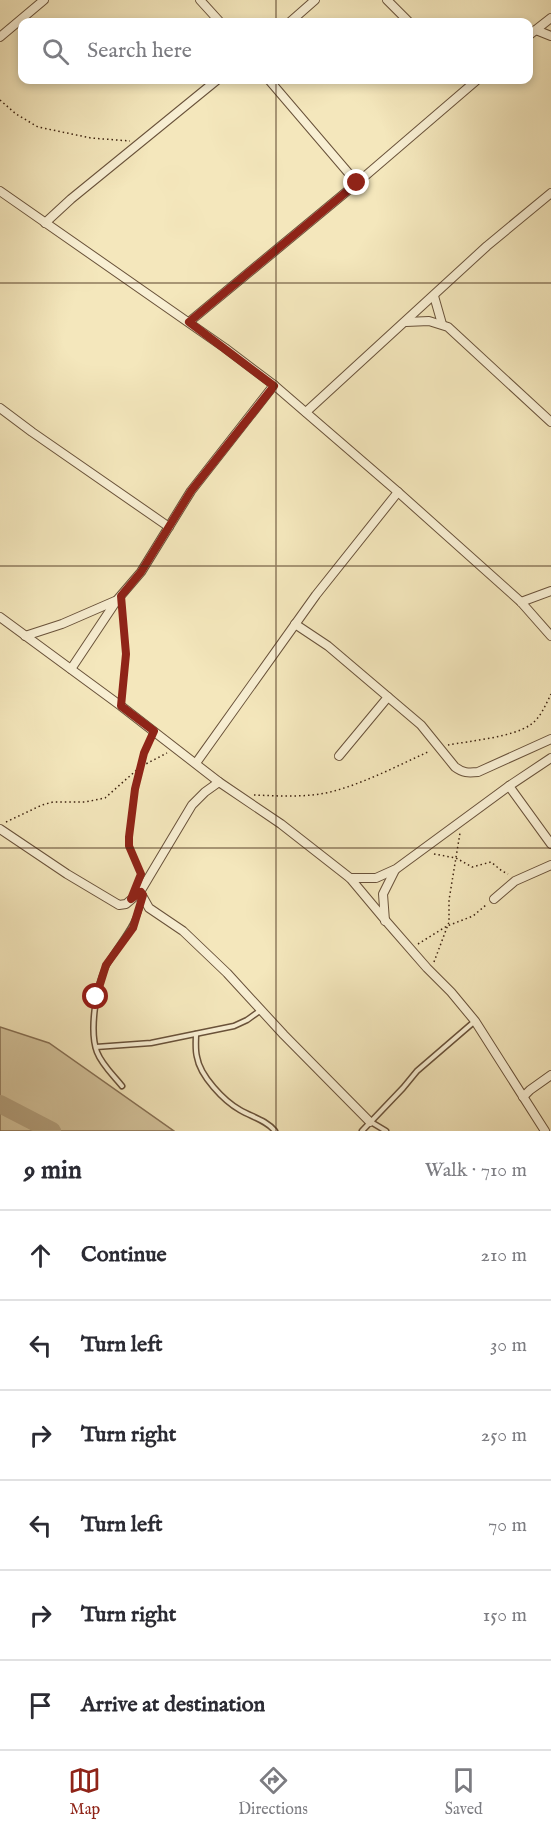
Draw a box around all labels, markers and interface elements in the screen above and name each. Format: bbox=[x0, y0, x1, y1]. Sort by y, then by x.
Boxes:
search box bbox=[18, 18, 533, 84]
icon: search bbox=[39, 35, 72, 68]
text: Search here bbox=[87, 37, 192, 65]
route end bbox=[343, 169, 369, 195]
route start bbox=[82, 983, 108, 1009]
text: 9 min bbox=[24, 1154, 82, 1187]
text: Walk · 710 m bbox=[425, 1158, 527, 1183]
icon: ahead bbox=[24, 1239, 57, 1272]
text: Continue bbox=[81, 1241, 167, 1269]
text: 210 m bbox=[481, 1243, 527, 1268]
icon: left bbox=[24, 1329, 57, 1362]
text: Turn left bbox=[81, 1331, 163, 1359]
text: 30 m bbox=[490, 1333, 527, 1358]
icon: right bbox=[24, 1419, 57, 1452]
text: Turn right bbox=[81, 1421, 176, 1449]
text: 250 m bbox=[481, 1423, 527, 1448]
icon: left bbox=[24, 1509, 57, 1542]
text: Turn left bbox=[81, 1511, 163, 1539]
text: 70 m bbox=[488, 1513, 527, 1538]
icon: right bbox=[24, 1599, 57, 1632]
text: Turn right bbox=[81, 1601, 176, 1629]
text: 150 m bbox=[483, 1603, 527, 1628]
icon: arrive bbox=[24, 1689, 57, 1722]
text: Arrive at destination bbox=[81, 1691, 265, 1719]
tab: Map bbox=[68, 1764, 101, 1820]
tab: Directions bbox=[238, 1764, 308, 1820]
tab: Saved bbox=[445, 1764, 483, 1820]

